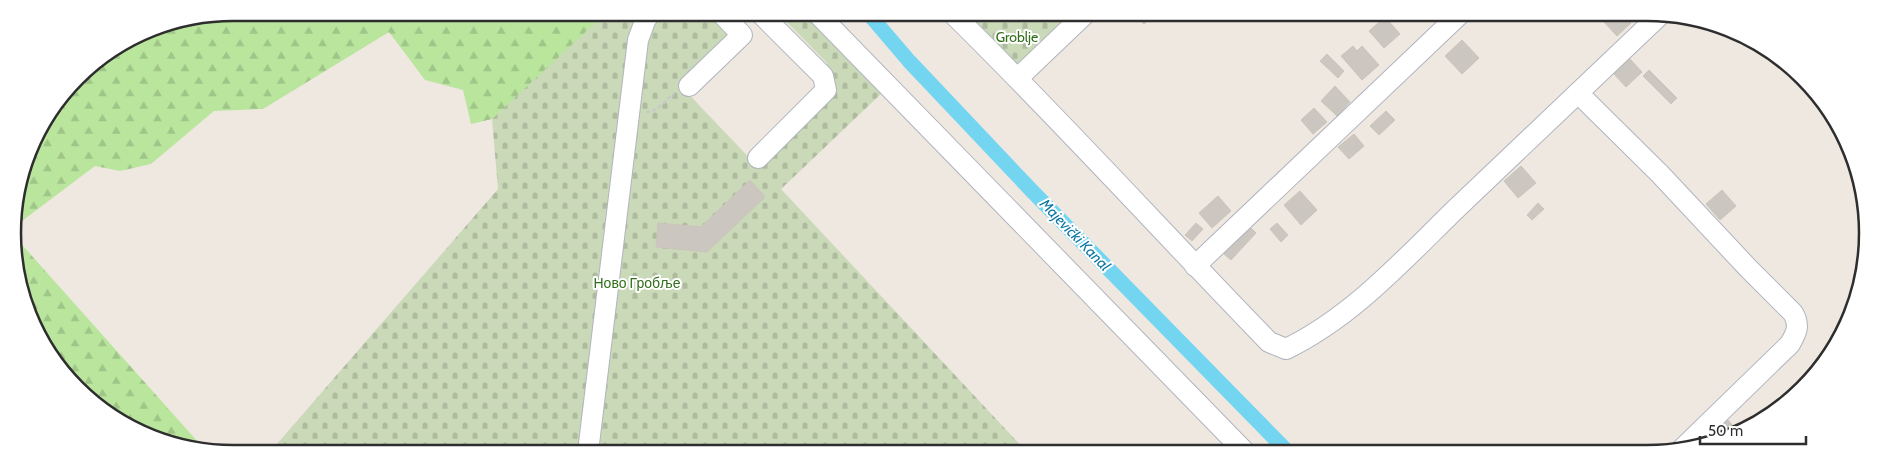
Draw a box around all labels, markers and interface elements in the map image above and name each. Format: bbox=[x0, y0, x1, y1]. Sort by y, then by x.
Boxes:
park label: Groblje bbox=[996, 28, 1038, 46]
water label: Majevički Kanal bbox=[1035, 194, 1114, 275]
park label: Ново Гробље bbox=[594, 274, 681, 292]
scale bar bbox=[1700, 414, 1806, 446]
text: 50 m bbox=[1708, 422, 1743, 440]

